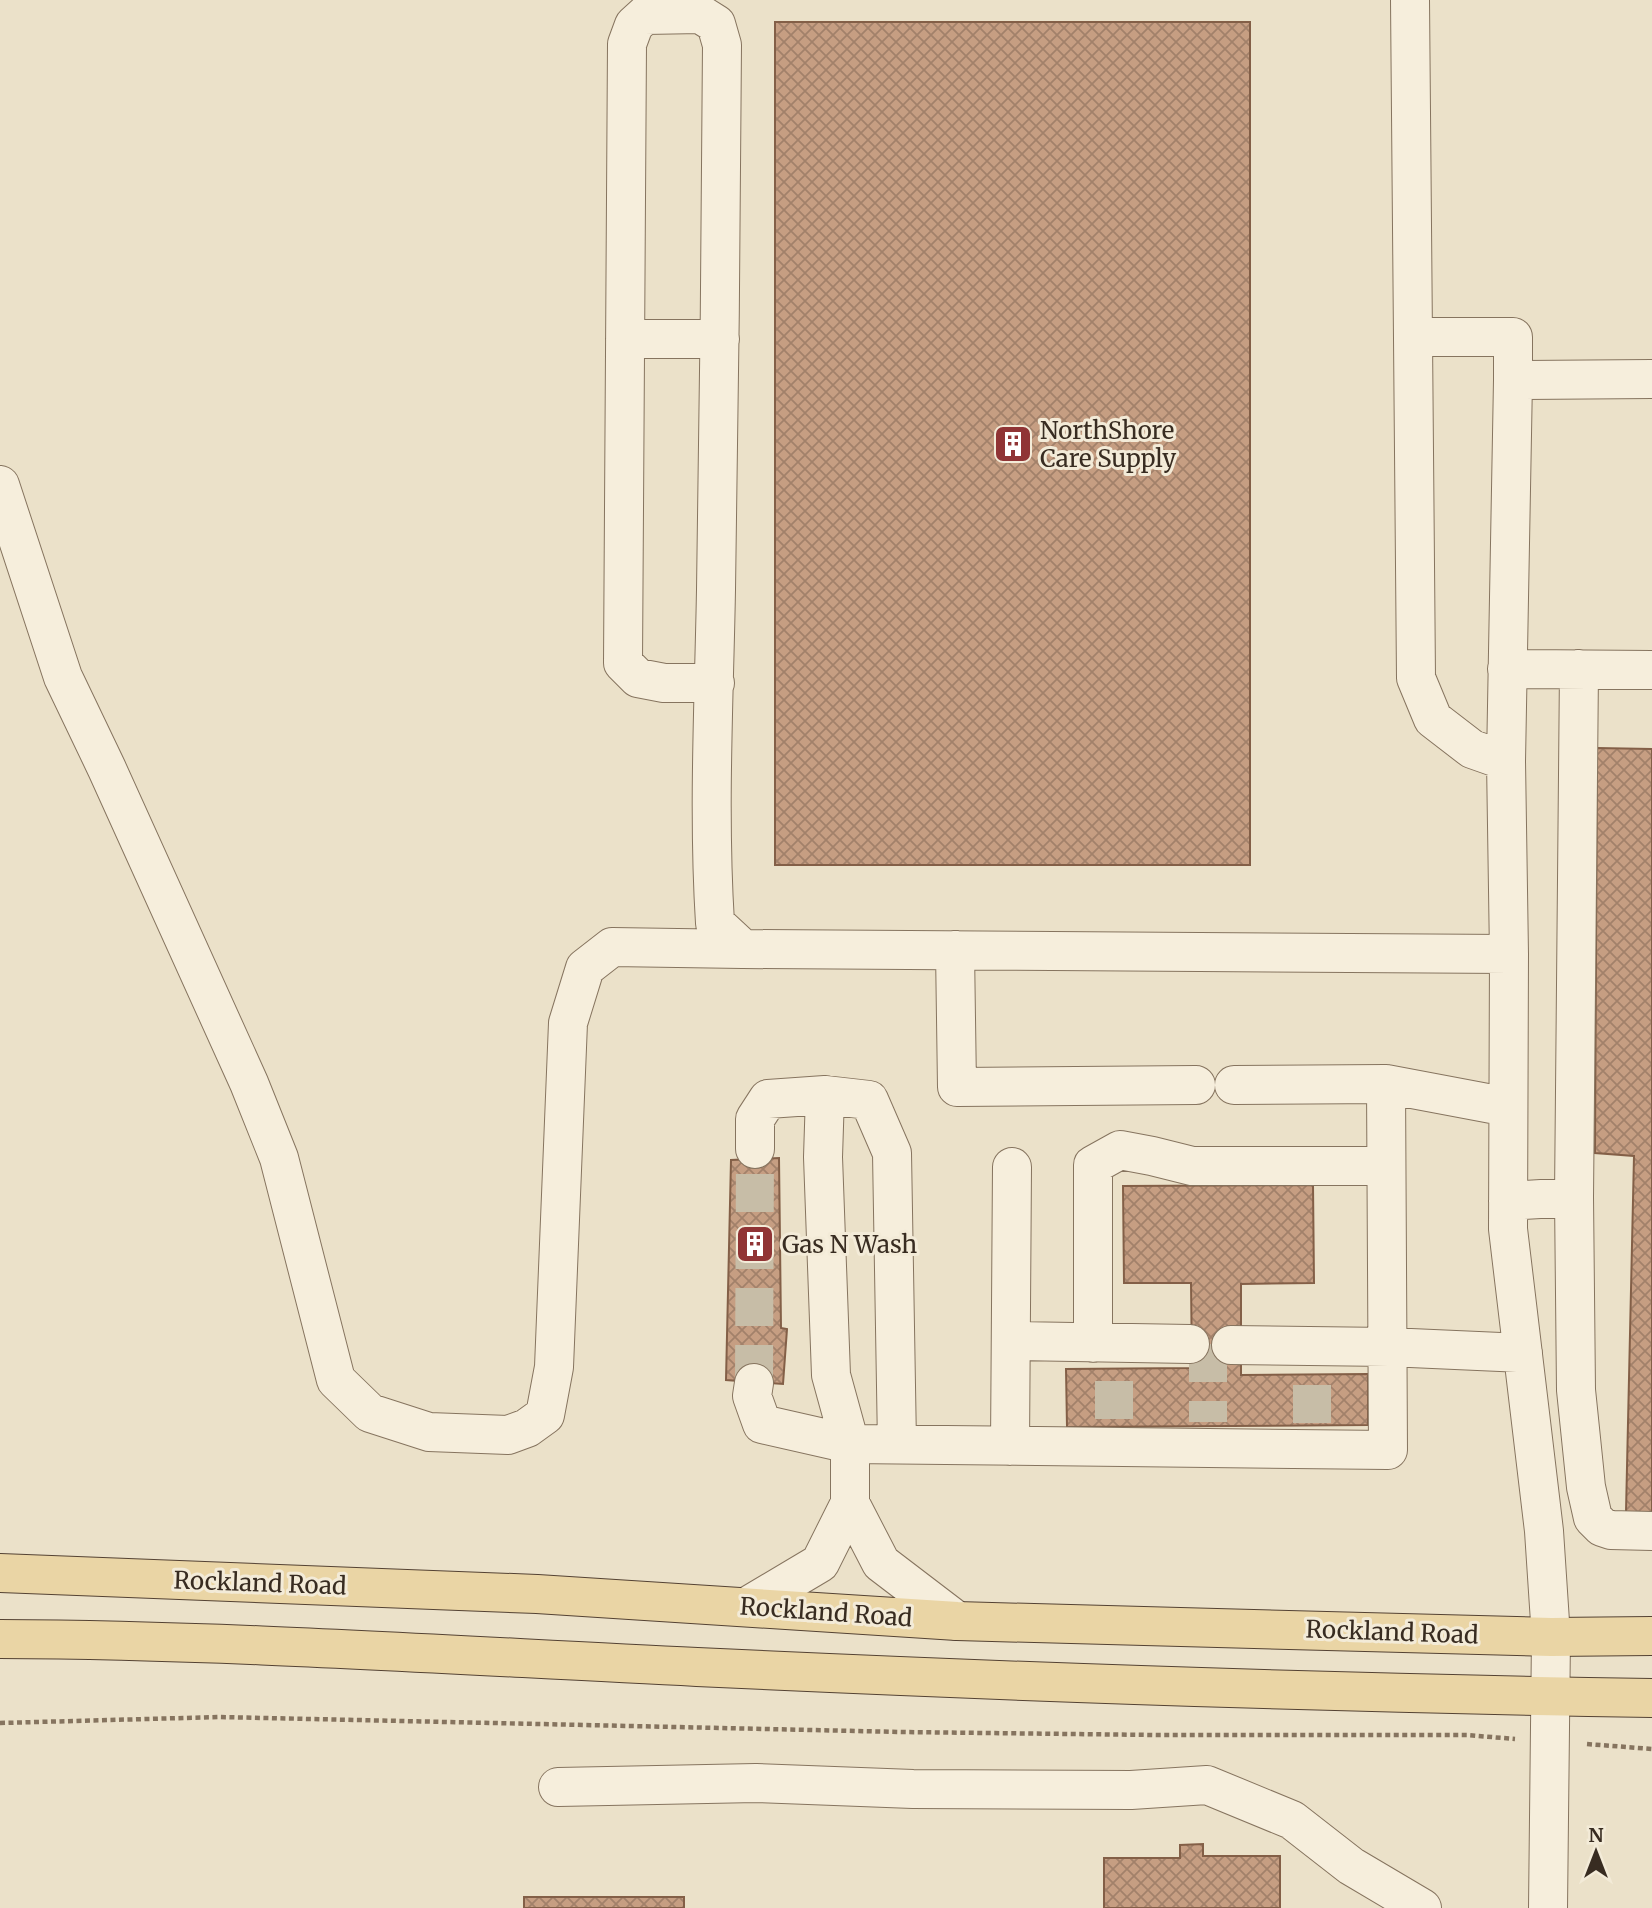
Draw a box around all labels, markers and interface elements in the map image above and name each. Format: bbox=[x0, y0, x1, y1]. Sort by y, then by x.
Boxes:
place label: NorthShore Care Supply bbox=[1040, 415, 1176, 474]
building icon: NorthShore Care Supply bbox=[992, 423, 1034, 465]
building icon: Gas N Wash bbox=[734, 1223, 776, 1265]
place label: Gas N Wash bbox=[782, 1229, 917, 1260]
street label: Rockland Road bbox=[173, 1564, 347, 1602]
street label: Rockland Road bbox=[739, 1591, 913, 1633]
street label: Rockland Road bbox=[1305, 1613, 1479, 1651]
north arrow bbox=[1561, 1817, 1631, 1887]
text: N bbox=[1588, 1823, 1604, 1847]

